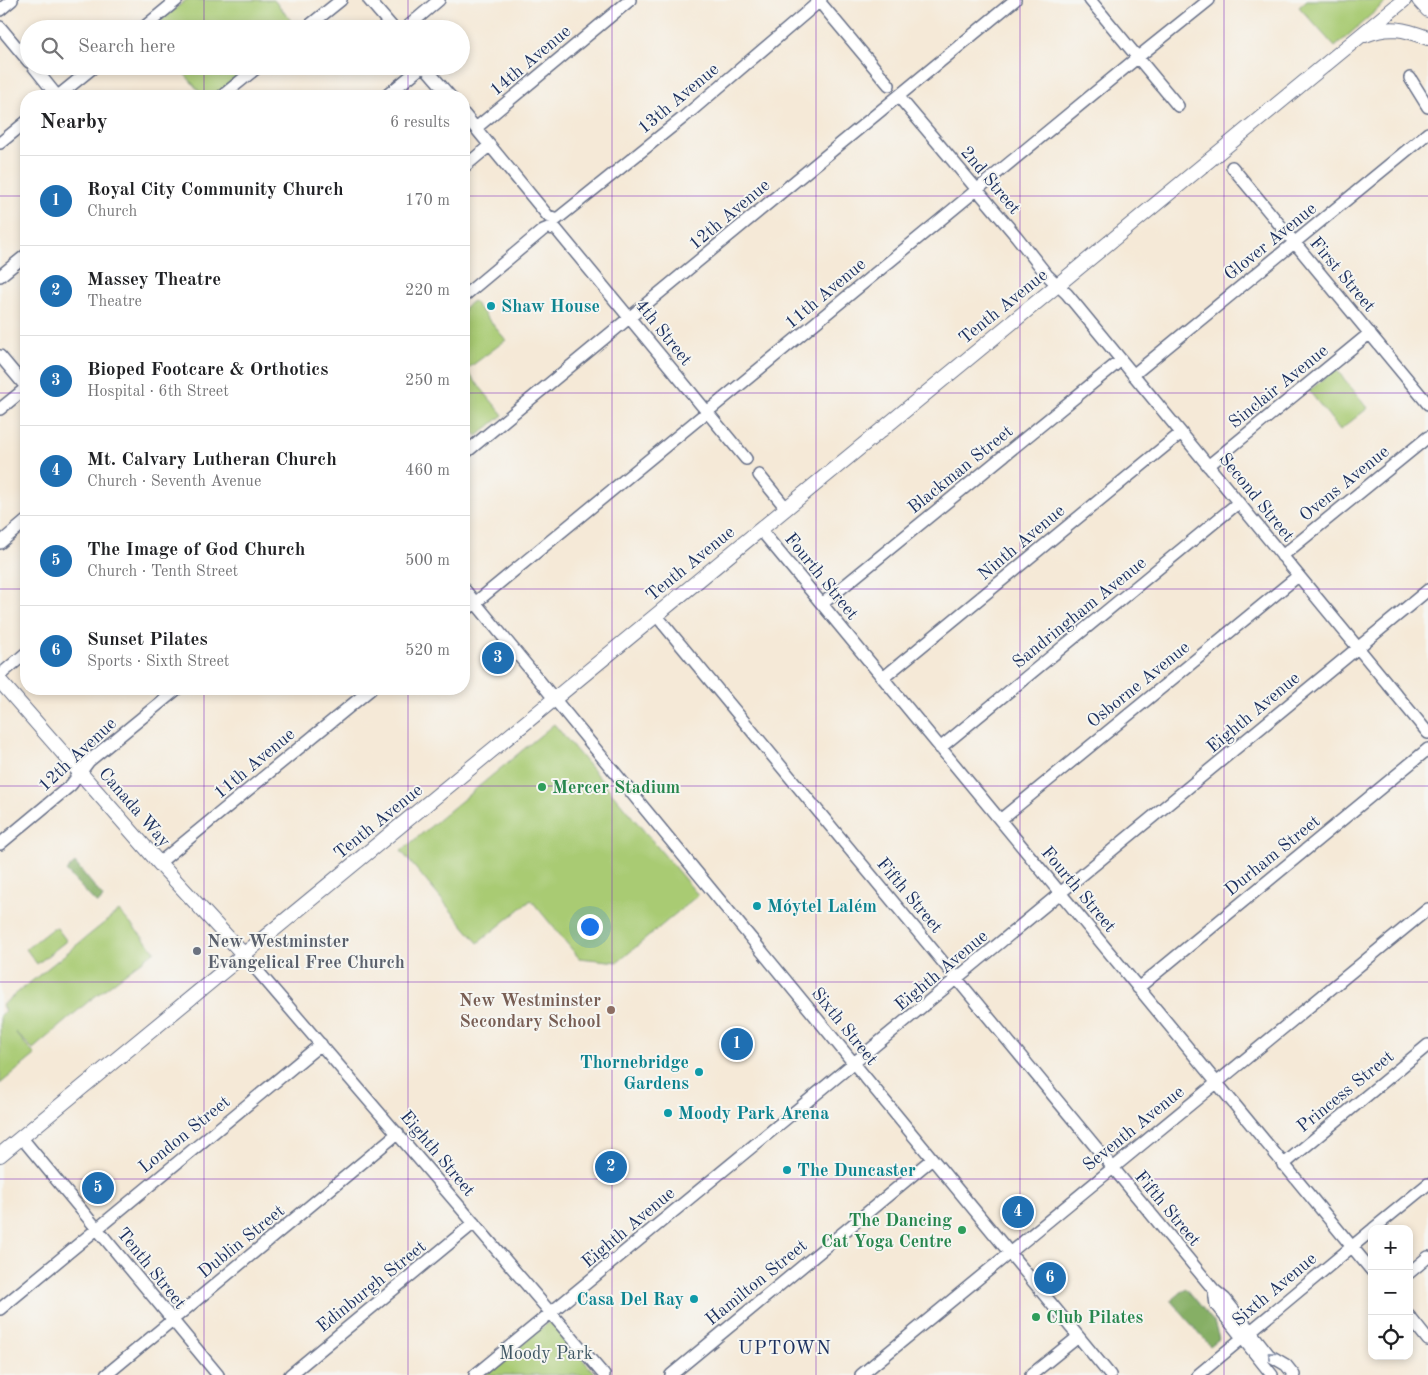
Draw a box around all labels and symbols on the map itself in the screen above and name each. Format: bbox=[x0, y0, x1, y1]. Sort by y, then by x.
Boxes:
street label: 14th Avenue bbox=[487, 22, 574, 100]
street label: 13th Avenue bbox=[635, 60, 722, 138]
street label: 2nd Street bbox=[957, 143, 1024, 218]
street label: 12th Avenue bbox=[686, 176, 773, 254]
street label: Glover Avenue bbox=[1221, 199, 1320, 284]
street label: First Street bbox=[1306, 234, 1378, 315]
street label: 11th Avenue bbox=[782, 255, 869, 333]
street label: Tenth Avenue bbox=[956, 266, 1051, 348]
street label: 4th Street bbox=[631, 296, 695, 369]
place label: Shaw House bbox=[501, 298, 600, 316]
marker: Shaw House bbox=[485, 300, 497, 312]
street label: Sinclair Avenue bbox=[1226, 341, 1332, 432]
street label: Blackman Street bbox=[905, 422, 1016, 517]
street label: Ovens Avenue bbox=[1296, 442, 1393, 525]
street label: Second Street bbox=[1215, 450, 1297, 545]
street label: Ninth Avenue bbox=[975, 502, 1068, 584]
street label: Tenth Avenue bbox=[643, 523, 738, 605]
street label: Fourth Street bbox=[781, 530, 861, 623]
street label: Sandringham Avenue bbox=[1009, 554, 1150, 672]
street label: Osborne Avenue bbox=[1084, 638, 1193, 731]
pin: 3 bbox=[482, 639, 514, 677]
street label: Eighth Avenue bbox=[1204, 669, 1304, 757]
street label: 12th Avenue bbox=[35, 714, 120, 795]
street label: 11th Avenue bbox=[211, 725, 298, 803]
street label: Canada Way bbox=[95, 764, 174, 851]
place label: Mercer Stadium bbox=[552, 779, 680, 797]
street label: Tenth Avenue bbox=[331, 781, 426, 863]
marker: Mercer Stadium bbox=[536, 781, 548, 793]
street label: Durham Street bbox=[1222, 812, 1324, 900]
street label: Fourth Street bbox=[1037, 843, 1119, 936]
street label: Fifth Street bbox=[873, 855, 946, 937]
place label: Móytel Lalém bbox=[767, 898, 877, 916]
marker: Móytel Lalém bbox=[751, 900, 763, 912]
your location bbox=[577, 914, 603, 940]
street label: Eighth Avenue bbox=[892, 927, 992, 1015]
place label: New Westminster Evangelical Free Church bbox=[207, 933, 405, 972]
marker: New Westminster Evangelical Free Church bbox=[191, 945, 203, 957]
street label: Sixth Street bbox=[808, 984, 881, 1069]
place label: New Westminster Secondary School bbox=[459, 992, 601, 1031]
marker: New Westminster Secondary School bbox=[605, 1004, 617, 1016]
pin: 1 bbox=[721, 1025, 753, 1063]
street label: Princess Street bbox=[1294, 1047, 1397, 1136]
place label: Thornebridge Gardens bbox=[580, 1054, 689, 1093]
marker: Thornebridge Gardens bbox=[693, 1066, 705, 1078]
street label: Seventh Avenue bbox=[1080, 1083, 1188, 1175]
street label: London Street bbox=[136, 1093, 234, 1177]
place label: Moody Park Arena bbox=[678, 1105, 829, 1123]
street label: Eighth Street bbox=[396, 1107, 478, 1200]
marker: Moody Park Arena bbox=[662, 1107, 674, 1119]
pin: 2 bbox=[595, 1148, 627, 1186]
place label: The Duncaster bbox=[797, 1162, 916, 1180]
marker: The Duncaster bbox=[781, 1164, 793, 1176]
street label: Fifth Street bbox=[1131, 1168, 1204, 1250]
pin: 5 bbox=[82, 1169, 114, 1207]
street label: Eighth Avenue bbox=[579, 1184, 679, 1272]
pin: 4 bbox=[1002, 1193, 1034, 1231]
street label: Dublin Street bbox=[195, 1202, 288, 1282]
place label: The Dancing Cat Yoga Centre bbox=[821, 1212, 952, 1251]
marker: The Dancing Cat Yoga Centre bbox=[956, 1224, 968, 1236]
street label: Tenth Street bbox=[113, 1225, 189, 1313]
street label: Edinburgh Street bbox=[314, 1237, 430, 1336]
street label: Hamilton Street bbox=[702, 1237, 811, 1329]
street label: Sixth Avenue bbox=[1229, 1250, 1320, 1330]
pin: 6 bbox=[1034, 1259, 1066, 1297]
place label: Casa Del Ray bbox=[577, 1291, 684, 1309]
marker: Casa Del Ray bbox=[688, 1293, 700, 1305]
place label: Club Pilates bbox=[1046, 1309, 1144, 1327]
marker: Club Pilates bbox=[1030, 1311, 1042, 1323]
district label: UPTOWN bbox=[738, 1340, 832, 1359]
park label: Moody Park bbox=[499, 1345, 593, 1363]
one-way arrow bbox=[1268, 1352, 1277, 1360]

